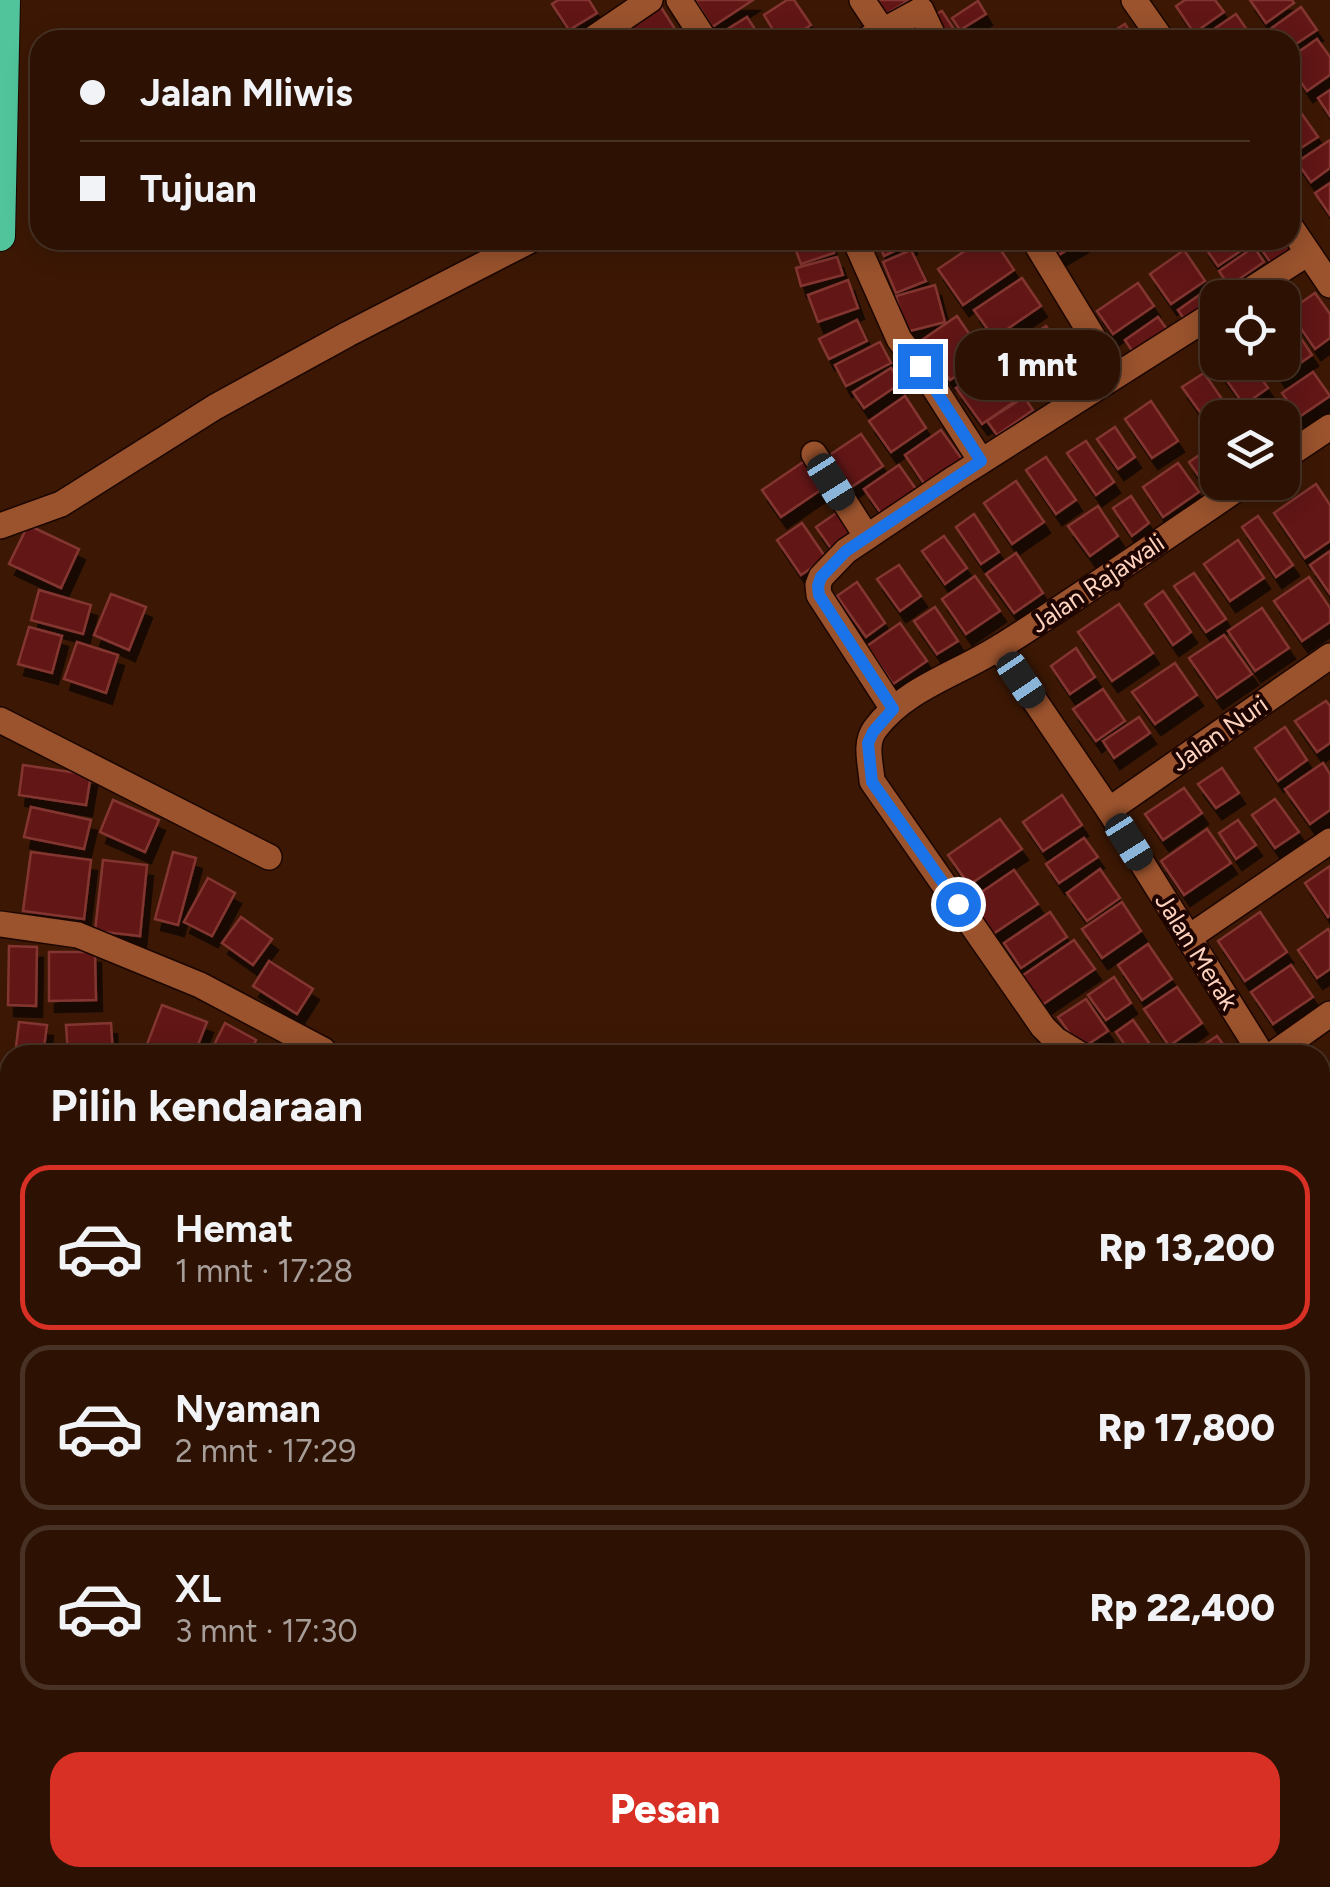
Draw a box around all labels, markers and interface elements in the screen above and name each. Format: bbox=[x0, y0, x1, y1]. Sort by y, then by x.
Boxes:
text: Jalan Mliwis bbox=[140, 70, 353, 116]
text: Tujuan bbox=[140, 166, 257, 212]
map controls bbox=[1200, 280, 1300, 500]
button: locate bbox=[1200, 280, 1300, 380]
callout: 1 mnt bbox=[955, 331, 1120, 401]
route end bbox=[898, 344, 943, 389]
text: 1 mnt bbox=[997, 346, 1078, 384]
button: layers bbox=[1200, 400, 1300, 500]
car bbox=[802, 449, 860, 515]
street label: Jalan Rajawali bbox=[1024, 527, 1170, 639]
car bbox=[992, 647, 1050, 713]
street label: Jalan Nuri bbox=[1165, 689, 1273, 777]
car bbox=[1100, 809, 1158, 875]
route start bbox=[936, 882, 981, 927]
street label: Jalan Merak bbox=[1149, 887, 1245, 1016]
text: Pilih kendaraan bbox=[50, 1078, 363, 1132]
icon: car bbox=[55, 1203, 145, 1293]
text: Hemat bbox=[175, 1206, 293, 1252]
text: Rp 13,200 bbox=[1099, 1225, 1275, 1271]
text: 1 mnt · 17:28 bbox=[175, 1252, 353, 1290]
icon: car bbox=[55, 1383, 145, 1473]
text: Nyaman bbox=[175, 1386, 321, 1432]
text: Rp 17,800 bbox=[1098, 1405, 1275, 1451]
text: 2 mnt · 17:29 bbox=[175, 1432, 356, 1470]
icon: car bbox=[55, 1563, 145, 1653]
text: XL bbox=[175, 1566, 221, 1612]
text: Rp 22,400 bbox=[1089, 1585, 1275, 1631]
text: 3 mnt · 17:30 bbox=[175, 1612, 358, 1650]
button: Pesan bbox=[50, 1752, 1280, 1867]

